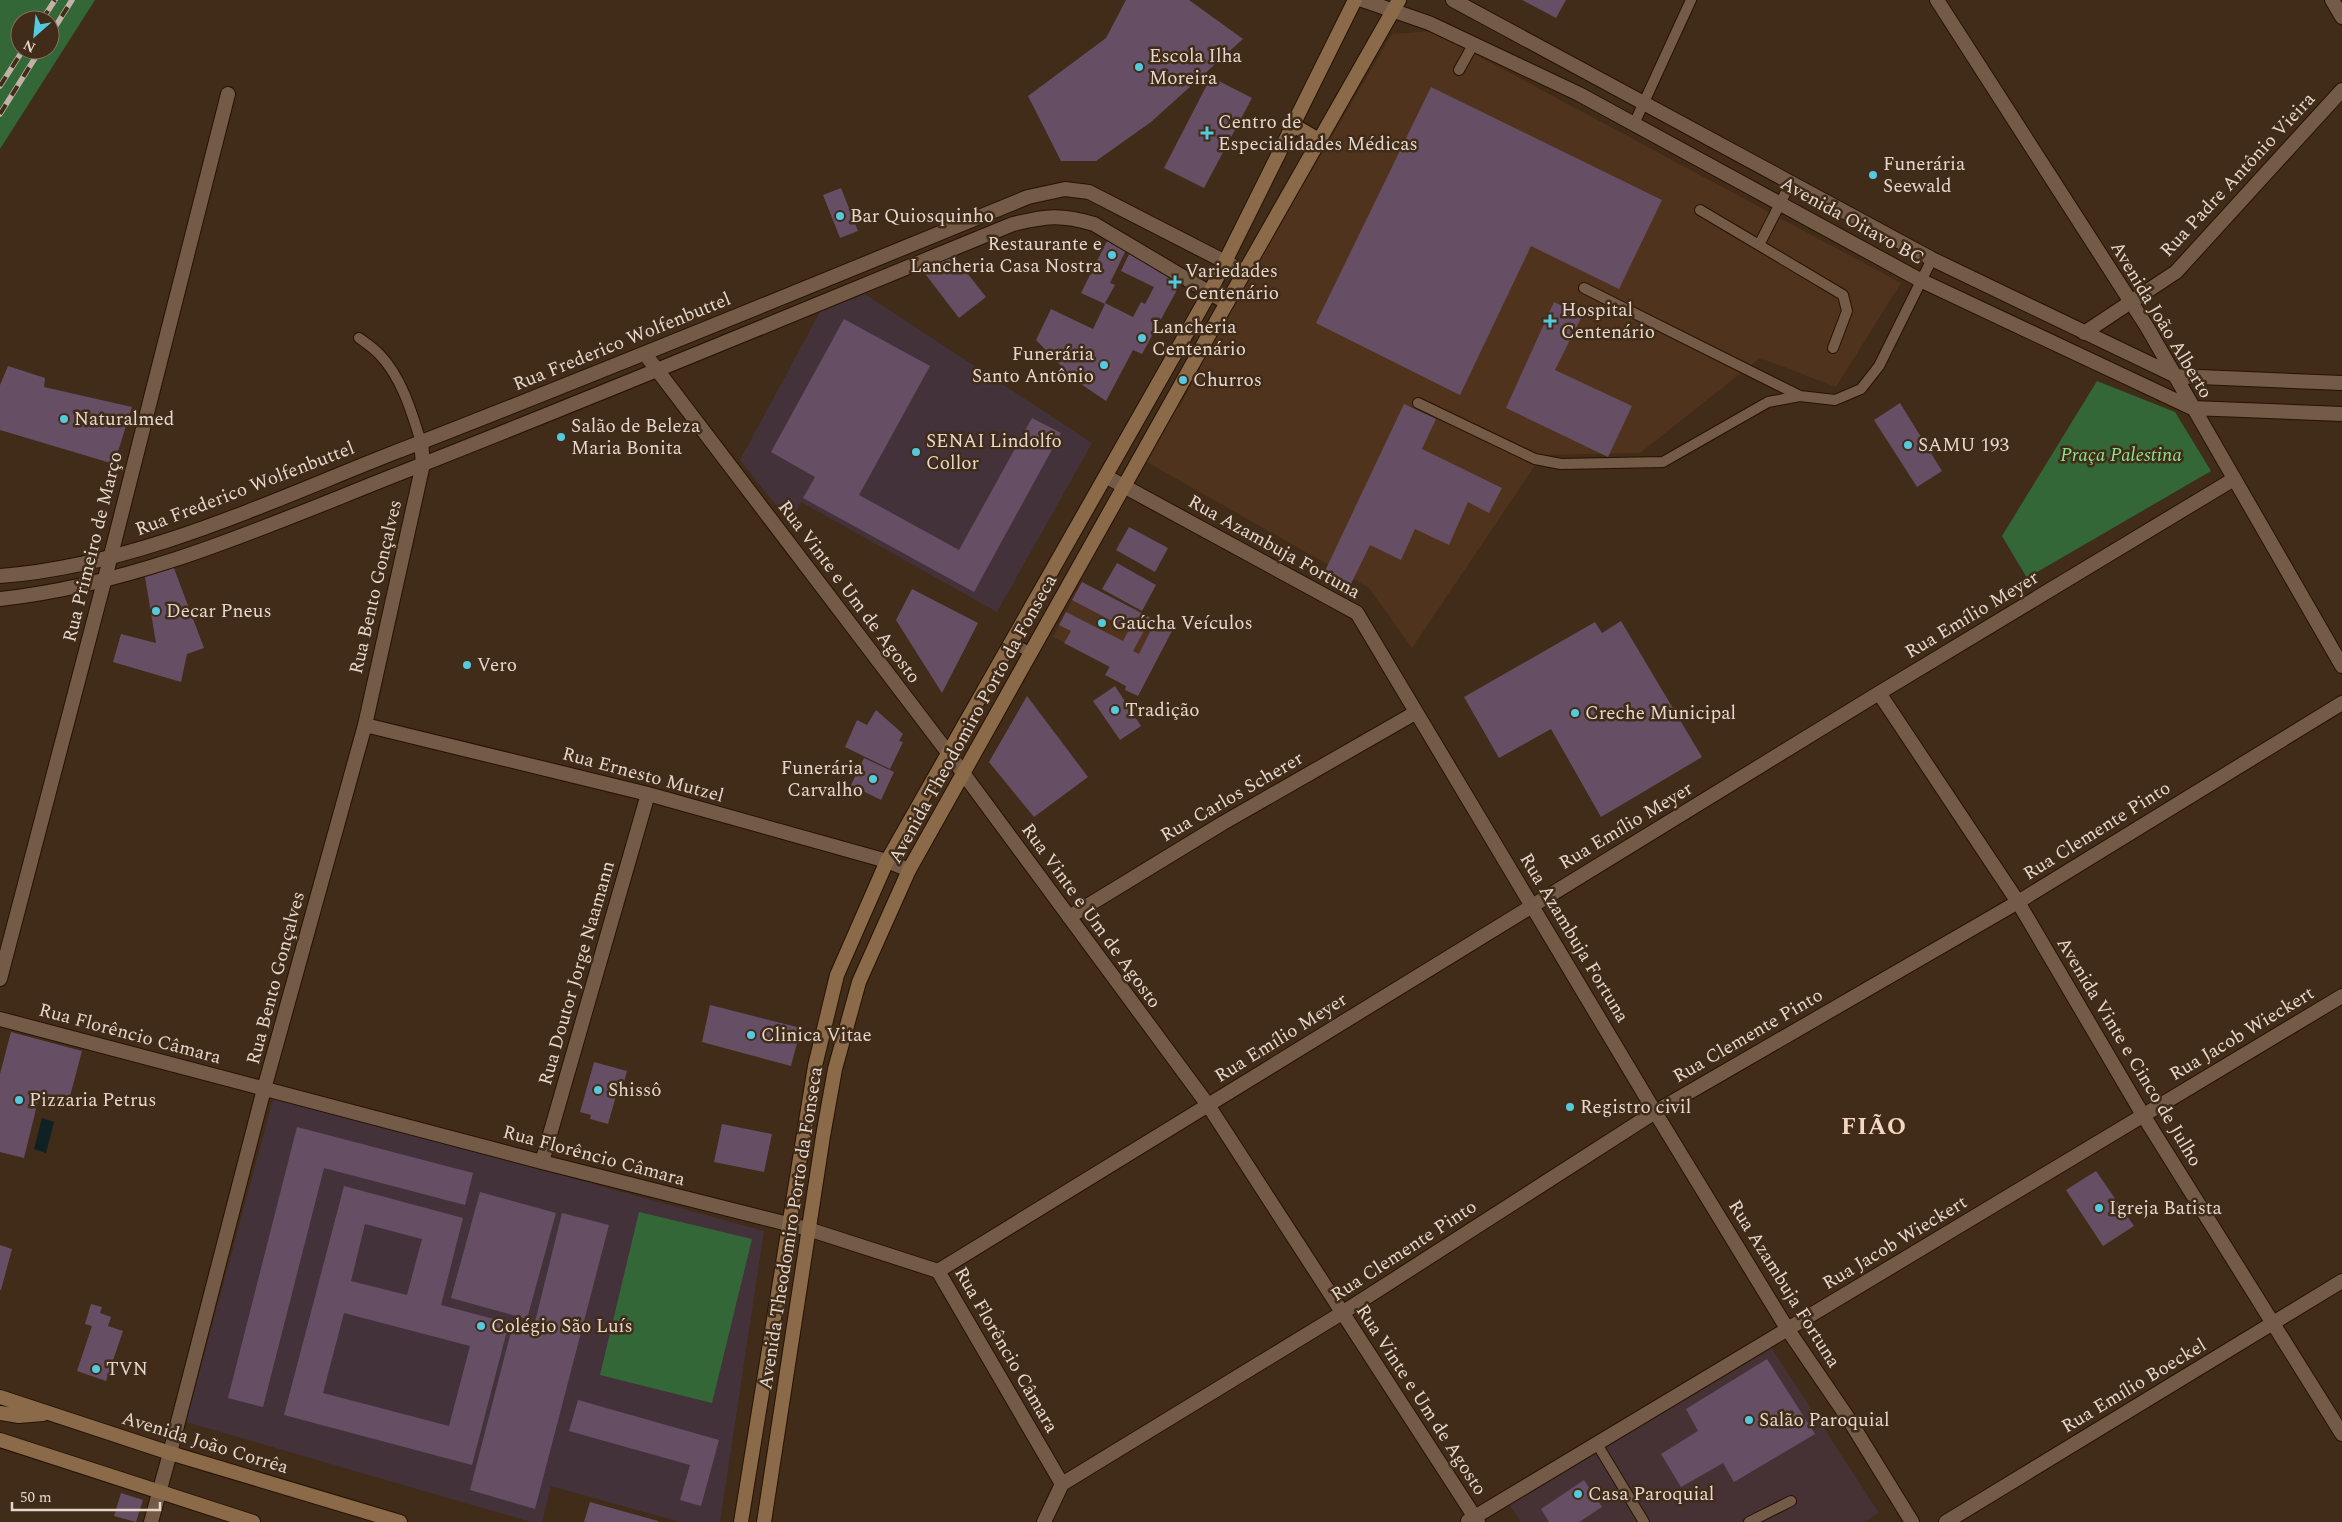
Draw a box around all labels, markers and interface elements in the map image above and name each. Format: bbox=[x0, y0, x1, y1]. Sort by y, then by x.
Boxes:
north arrow bbox=[10, 10, 60, 60]
text: N bbox=[19, 34, 39, 58]
place label: Escola Ilha Moreira bbox=[1149, 42, 1243, 93]
marker: Escola Ilha Moreira bbox=[1133, 61, 1145, 73]
street label: Rua Padre Antônio Vieira bbox=[2153, 85, 2323, 264]
place label: Centro de Especialidades Médicas bbox=[1218, 108, 1418, 159]
marker: Centro de Especialidades Médicas bbox=[1200, 126, 1214, 140]
place label: Funerária Seewald bbox=[1883, 150, 1966, 201]
street label: Avenida Oitavo BC bbox=[1775, 169, 1929, 273]
marker: Funerária Seewald bbox=[1867, 169, 1879, 181]
place label: Bar Quiosquinho bbox=[850, 202, 994, 231]
marker: Bar Quiosquinho bbox=[834, 210, 846, 222]
place label: Restaurante e Lancheria Casa Nostra bbox=[910, 230, 1103, 281]
street label: Avenida João Alberto bbox=[2102, 236, 2220, 404]
marker: Restaurante e Lancheria Casa Nostra bbox=[1106, 249, 1118, 261]
place label: Variedades Centenário bbox=[1185, 257, 1279, 308]
marker: Variedades Centenário bbox=[1169, 276, 1181, 288]
street label: Rua Frederico Wolfenbuttel bbox=[509, 285, 735, 399]
place label: Hospital Centenário bbox=[1561, 296, 1655, 347]
place label: Lancheria Centenário bbox=[1152, 313, 1246, 364]
marker: Hospital Centenário bbox=[1543, 314, 1557, 328]
marker: Lancheria Centenário bbox=[1136, 332, 1148, 344]
place label: Funerária Santo Antônio bbox=[972, 340, 1095, 391]
marker: Funerária Santo Antônio bbox=[1098, 359, 1110, 371]
place label: Churros bbox=[1193, 366, 1262, 395]
marker: Churros bbox=[1177, 374, 1189, 386]
place label: Naturalmed bbox=[74, 405, 174, 434]
place label: Salão de Beleza Maria Bonita bbox=[571, 412, 701, 463]
marker: Naturalmed bbox=[58, 413, 70, 425]
place label: SENAI Lindolfo Collor bbox=[926, 427, 1062, 478]
marker: Salão de Beleza Maria Bonita bbox=[555, 431, 567, 443]
place label: SAMU 193 bbox=[1918, 431, 2009, 460]
street label: Rua Frederico Wolfenbuttel bbox=[131, 434, 359, 544]
marker: SAMU 193 bbox=[1902, 439, 1914, 451]
park label: Praça Palestina bbox=[2060, 441, 2182, 470]
marker: SENAI Lindolfo Collor bbox=[910, 446, 922, 458]
street label: Rua Primeiro de Março bbox=[55, 449, 131, 645]
street label: Rua Azambuja Fortuna bbox=[1182, 487, 1366, 607]
street label: Rua Vinte e Um de Agosto bbox=[770, 494, 928, 690]
street label: Rua Bento Gonçalves bbox=[342, 497, 410, 677]
street label: Rua Emílio Meyer bbox=[1900, 563, 2045, 666]
street label: Avenida Theodomiro Porto da Fonseca bbox=[881, 569, 1065, 869]
place label: Decar Pneus bbox=[166, 597, 272, 626]
marker: Decar Pneus bbox=[150, 605, 162, 617]
place label: Gaúcha Veículos bbox=[1112, 609, 1253, 638]
marker: Gaúcha Veículos bbox=[1096, 617, 1108, 629]
place label: Vero bbox=[477, 651, 517, 680]
marker: Vero bbox=[461, 659, 473, 671]
place label: Tradição bbox=[1125, 696, 1199, 725]
place label: Creche Municipal bbox=[1585, 699, 1736, 728]
marker: Tradição bbox=[1109, 704, 1121, 716]
marker: Creche Municipal bbox=[1569, 707, 1581, 719]
street label: Rua Ernesto Mutzel bbox=[559, 739, 727, 811]
street label: Rua Carlos Scherer bbox=[1155, 744, 1309, 850]
place label: Funerária Carvalho bbox=[781, 754, 864, 805]
marker: Funerária Carvalho bbox=[867, 773, 879, 785]
street label: Rua Emílio Meyer bbox=[1554, 774, 1699, 877]
street label: Rua Clemente Pinto bbox=[2018, 774, 2176, 888]
street label: Rua Vinte e Um de Agosto bbox=[1014, 817, 1168, 1015]
street label: Rua Azambuja Fortuna bbox=[1512, 848, 1637, 1029]
street label: Rua Doutor Jorge Naamann bbox=[531, 857, 623, 1089]
street label: Rua Bento Gonçalves bbox=[239, 888, 313, 1068]
street label: Avenida Vinte e Cinco de Julho bbox=[2049, 932, 2209, 1172]
street label: Rua Jacob Wieckert bbox=[2164, 979, 2320, 1089]
street label: Rua Clemente Pinto bbox=[1667, 981, 1829, 1091]
street label: Rua Emílio Meyer bbox=[1209, 985, 1353, 1090]
street label: Rua Florêncio Câmara bbox=[35, 996, 225, 1073]
place label: Clinica Vitae bbox=[761, 1021, 872, 1050]
marker: Clinica Vitae bbox=[745, 1029, 757, 1041]
street label: Avenida Theodomiro Porto da Fonseca bbox=[751, 1064, 831, 1392]
place label: Shissô bbox=[608, 1076, 662, 1105]
marker: Shissô bbox=[592, 1084, 604, 1096]
place label: Pizzaria Petrus bbox=[29, 1086, 156, 1115]
place label: Registro civil bbox=[1580, 1093, 1691, 1122]
marker: Pizzaria Petrus bbox=[13, 1094, 25, 1106]
marker: Registro civil bbox=[1564, 1101, 1576, 1113]
district label: FIÃO bbox=[1841, 1109, 1907, 1145]
street label: Rua Florêncio Câmara bbox=[499, 1118, 689, 1195]
street label: Rua Jacob Wieckert bbox=[1817, 1188, 1973, 1298]
street label: Rua Clemente Pinto bbox=[1325, 1193, 1483, 1309]
street label: Rua Azambuja Fortuna bbox=[1720, 1194, 1848, 1374]
place label: Igreja Batista bbox=[2109, 1194, 2223, 1223]
marker: Igreja Batista bbox=[2093, 1202, 2105, 1214]
street label: Rua Florêncio Câmara bbox=[946, 1261, 1066, 1439]
street label: Rua Vinte e Um de Agosto bbox=[1348, 1299, 1494, 1501]
place label: Colégio São Luís bbox=[491, 1312, 633, 1341]
marker: Colégio São Luís bbox=[475, 1320, 487, 1332]
street label: Rua Emílio Boeckel bbox=[2056, 1331, 2212, 1441]
place label: TVN bbox=[106, 1355, 148, 1384]
marker: TVN bbox=[90, 1363, 102, 1375]
street label: Avenida João Corrêa bbox=[118, 1404, 293, 1482]
place label: Salão Paroquial bbox=[1759, 1406, 1889, 1435]
marker: Salão Paroquial bbox=[1743, 1414, 1755, 1426]
scale bar bbox=[12, 1480, 160, 1512]
place label: Casa Paroquial bbox=[1588, 1480, 1714, 1509]
text: 50 m bbox=[20, 1486, 52, 1509]
marker: Casa Paroquial bbox=[1572, 1488, 1584, 1500]

